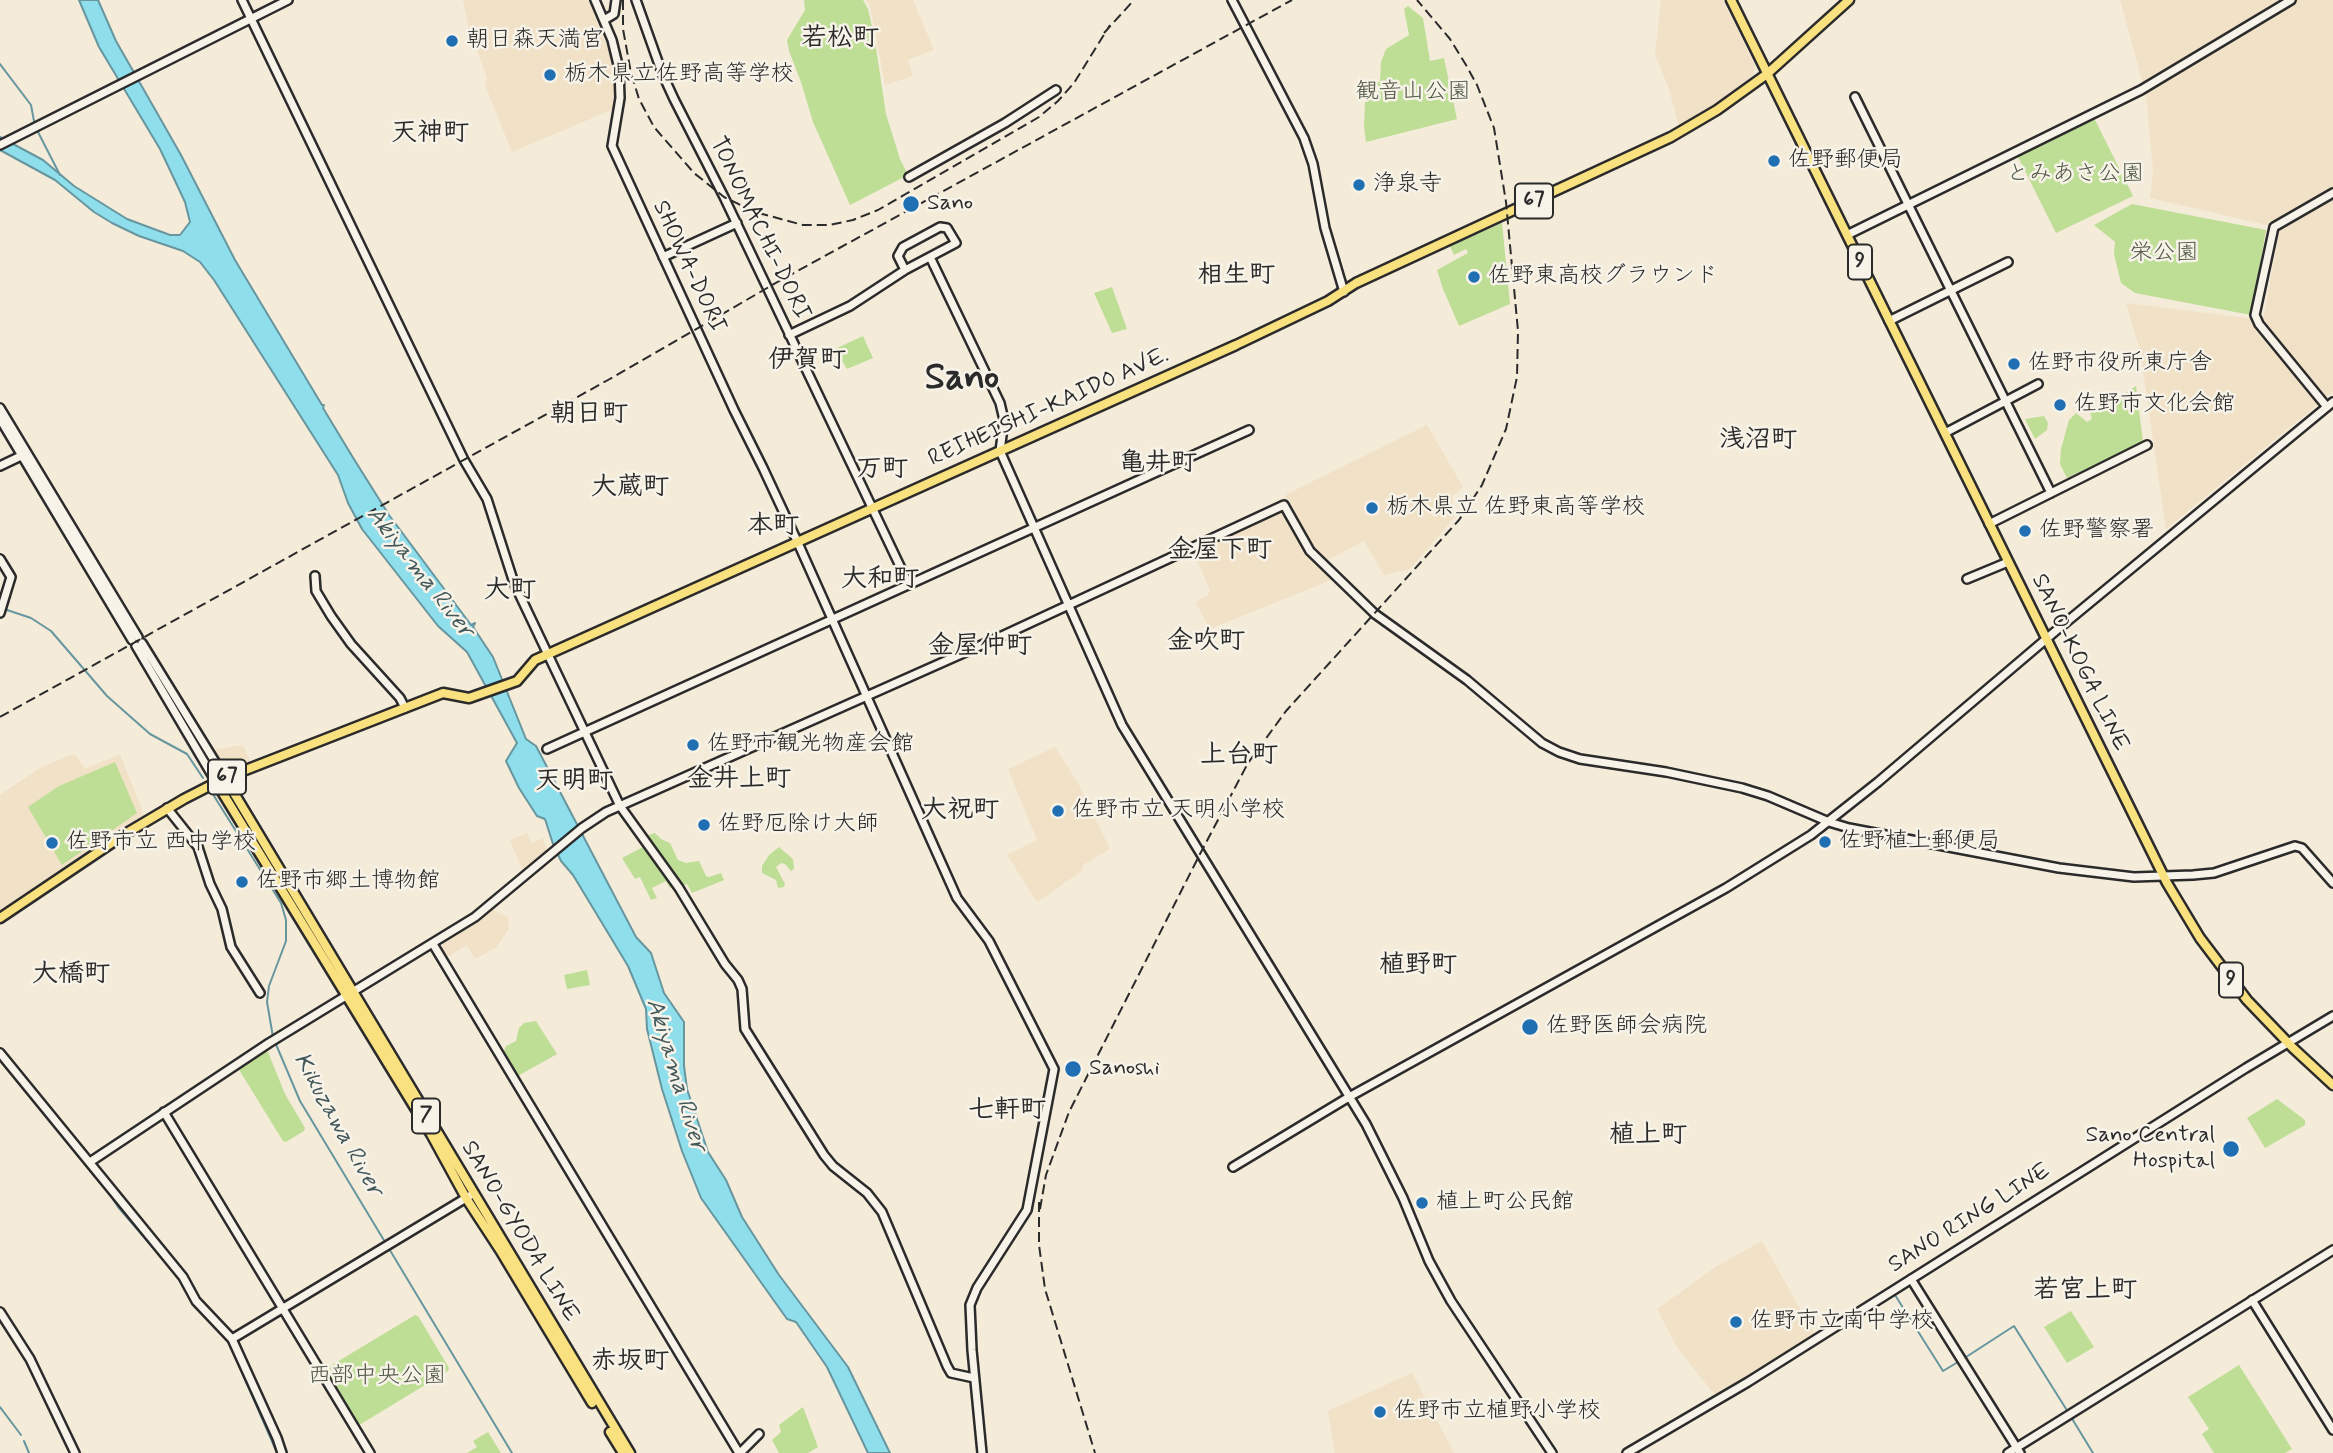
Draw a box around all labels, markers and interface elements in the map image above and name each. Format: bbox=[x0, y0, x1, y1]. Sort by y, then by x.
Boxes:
district label: 若松町 bbox=[801, 24, 879, 56]
place label: 朝日森天満宮 bbox=[466, 27, 604, 55]
marker: 朝日森天満宮 bbox=[444, 33, 460, 49]
place label: 栃木県立佐野高等学校 bbox=[564, 61, 794, 89]
marker: 栃木県立佐野高等学校 bbox=[542, 67, 558, 83]
park label: 観音山公園 bbox=[1356, 79, 1470, 107]
district label: 天神町 bbox=[391, 119, 469, 151]
street label: TONOMACHI-DORI bbox=[703, 133, 815, 325]
place label: 佐野郵便局 bbox=[1788, 147, 1903, 175]
marker: 佐野郵便局 bbox=[1766, 153, 1782, 169]
park label: とみあさ公園 bbox=[2006, 161, 2144, 189]
place label: 浄泉寺 bbox=[1373, 171, 1442, 199]
marker: 浄泉寺 bbox=[1351, 177, 1367, 193]
road number: 67 bbox=[1515, 184, 1553, 218]
place label: Sano bbox=[927, 190, 973, 218]
marker: Sano bbox=[901, 194, 921, 214]
street label: SHOWA-DORI bbox=[645, 197, 731, 337]
park label: 栄公園 bbox=[2130, 240, 2198, 268]
road number: 9 bbox=[1848, 244, 1872, 280]
district label: 相生町 bbox=[1197, 261, 1275, 293]
place label: 佐野東高校グラウンド bbox=[1488, 263, 1718, 291]
marker: 佐野東高校グラウンド bbox=[1466, 269, 1482, 285]
street label: REIHEISHI-KAIDO AVE. bbox=[924, 342, 1174, 474]
district label: 伊賀町 bbox=[768, 346, 846, 378]
place label: 佐野市役所東庁舎 bbox=[2028, 350, 2212, 378]
marker: 佐野市役所東庁舎 bbox=[2006, 356, 2022, 372]
district label: Sano bbox=[925, 358, 999, 402]
place label: 佐野市文化会館 bbox=[2074, 391, 2235, 419]
marker: 佐野市文化会館 bbox=[2052, 397, 2068, 413]
district label: 朝日町 bbox=[550, 400, 628, 432]
district label: 浅沼町 bbox=[1719, 426, 1797, 458]
district label: 亀井町 bbox=[1119, 449, 1197, 481]
district label: 万町 bbox=[856, 455, 908, 487]
district label: 大蔵町 bbox=[591, 473, 669, 505]
place label: 栃木県立 佐野東高等学校 bbox=[1386, 494, 1645, 522]
marker: 栃木県立 佐野東高等学校 bbox=[1364, 500, 1380, 516]
water label: Akiyama River bbox=[359, 502, 479, 644]
district label: 本町 bbox=[747, 512, 799, 544]
place label: 佐野警察署 bbox=[2039, 517, 2154, 545]
marker: 佐野警察署 bbox=[2017, 523, 2033, 539]
district label: 金屋下町 bbox=[1168, 536, 1272, 568]
district label: 大和町 bbox=[841, 565, 919, 597]
street label: SANO-KOGA LINE bbox=[2024, 570, 2134, 756]
district label: 大町 bbox=[484, 576, 536, 608]
district label: 金吹町 bbox=[1167, 627, 1245, 659]
district label: 金屋仲町 bbox=[928, 632, 1032, 664]
place label: 佐野市観光物産会館 bbox=[707, 731, 914, 759]
marker: 佐野市観光物産会館 bbox=[685, 737, 701, 753]
district label: 上台町 bbox=[1200, 741, 1278, 773]
road number: 67 bbox=[208, 760, 246, 794]
district label: 金井上町 bbox=[687, 765, 791, 797]
district label: 天明町 bbox=[535, 767, 613, 799]
district label: 大祝町 bbox=[921, 796, 999, 828]
place label: 佐野市立 天明小学校 bbox=[1072, 797, 1285, 825]
marker: 佐野市立 天明小学校 bbox=[1050, 803, 1066, 819]
place label: 佐野厄除け大師 bbox=[718, 811, 879, 839]
marker: 佐野厄除け大師 bbox=[696, 817, 712, 833]
place label: 佐野植上郵便局 bbox=[1839, 828, 2000, 856]
place label: 佐野市立 西中学校 bbox=[66, 829, 256, 857]
marker: 佐野植上郵便局 bbox=[1817, 834, 1833, 850]
marker: 佐野市立 西中学校 bbox=[44, 835, 60, 851]
place label: 佐野市郷土博物館 bbox=[256, 868, 440, 896]
marker: 佐野市郷土博物館 bbox=[234, 874, 250, 890]
district label: 植野町 bbox=[1379, 951, 1457, 983]
district label: 大橋町 bbox=[32, 960, 110, 992]
road number: 9 bbox=[2219, 962, 2243, 998]
water label: Akiyama River bbox=[638, 995, 712, 1155]
place label: 佐野医師会病院 bbox=[1546, 1013, 1707, 1041]
marker: 佐野医師会病院 bbox=[1520, 1017, 1540, 1037]
water label: Kikuzawa River bbox=[286, 1048, 388, 1202]
place label: Sanoshi bbox=[1089, 1055, 1160, 1083]
marker: Sanoshi bbox=[1063, 1059, 1083, 1079]
district label: 七軒町 bbox=[968, 1096, 1046, 1128]
road number: 7 bbox=[412, 1098, 440, 1134]
district label: 植上町 bbox=[1609, 1121, 1687, 1153]
place label: Sano Central Hospital bbox=[2085, 1122, 2215, 1176]
street label: SANO-GYODA LINE bbox=[454, 1136, 584, 1328]
marker: Sano Central Hospital bbox=[2221, 1139, 2241, 1159]
street label: SANO RING LINE bbox=[1884, 1158, 2056, 1280]
place label: 植上町公民館 bbox=[1436, 1189, 1574, 1217]
marker: 植上町公民館 bbox=[1414, 1195, 1430, 1211]
district label: 若宮上町 bbox=[2033, 1276, 2137, 1308]
place label: 佐野市立南中学校 bbox=[1750, 1308, 1934, 1336]
marker: 佐野市立南中学校 bbox=[1728, 1314, 1744, 1330]
district label: 赤坂町 bbox=[591, 1347, 669, 1379]
park label: 西部中央公園 bbox=[308, 1363, 446, 1391]
place label: 佐野市立植野小学校 bbox=[1394, 1398, 1601, 1426]
marker: 佐野市立植野小学校 bbox=[1372, 1404, 1388, 1420]

